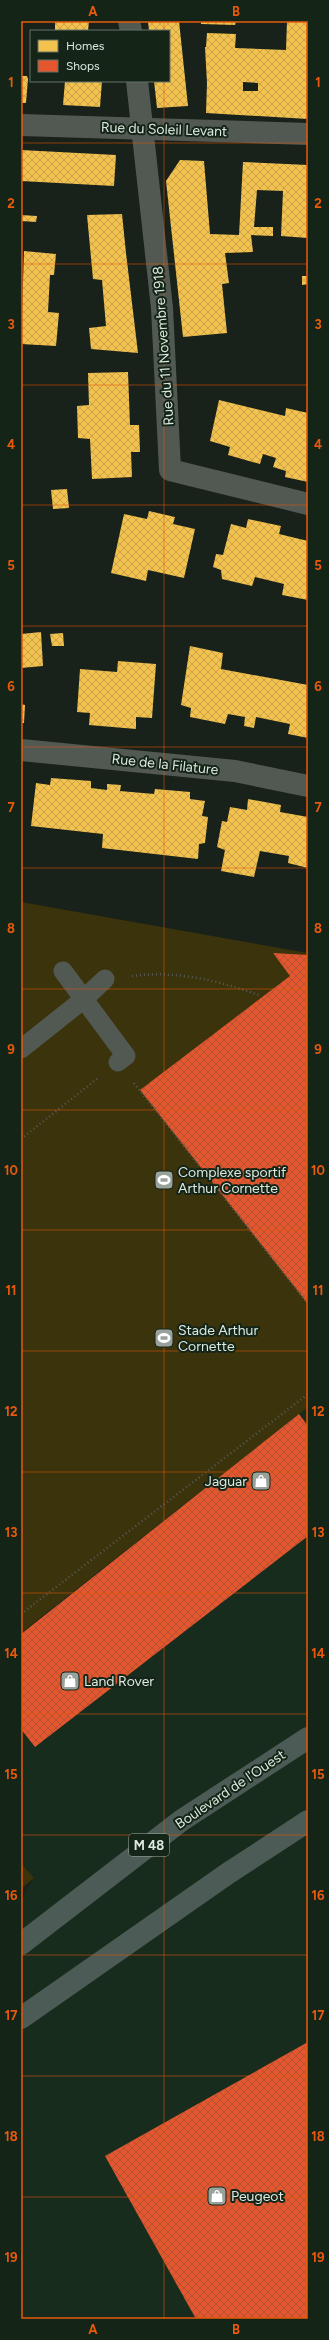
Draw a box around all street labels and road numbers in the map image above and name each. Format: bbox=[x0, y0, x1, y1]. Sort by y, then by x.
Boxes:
street label: Rue du Soleil Levant bbox=[100, 119, 227, 140]
street label: Rue du 11 Novembre 1918 bbox=[149, 266, 178, 426]
street label: Rue de la Filature bbox=[111, 750, 219, 779]
street label: Boulevard de l'Ouest bbox=[172, 1746, 289, 1833]
road number: M 48 bbox=[129, 1834, 169, 1856]

